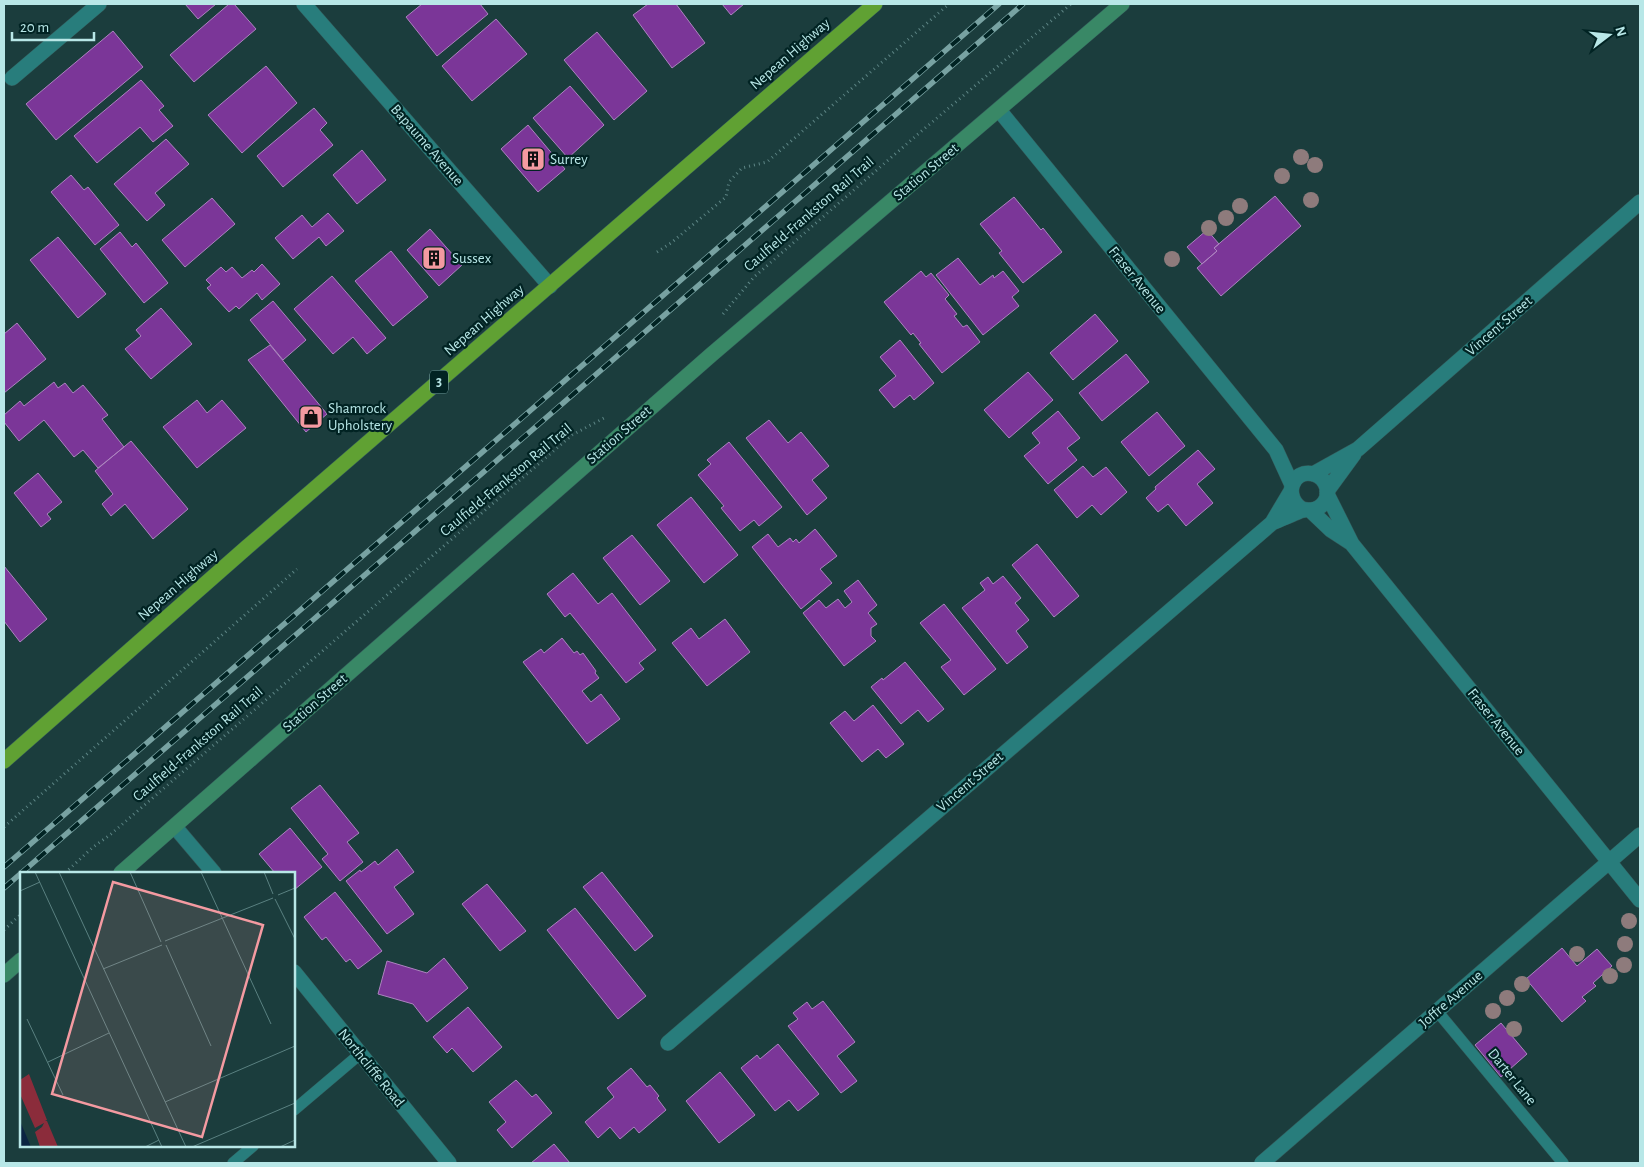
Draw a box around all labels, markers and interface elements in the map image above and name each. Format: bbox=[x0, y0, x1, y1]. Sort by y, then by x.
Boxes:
scale bar bbox=[12, 10, 95, 42]
north arrow bbox=[1584, 10, 1634, 60]
street label: Nepean Highway bbox=[747, 15, 833, 93]
text: 20 m bbox=[20, 20, 49, 35]
text: N bbox=[1612, 25, 1629, 38]
street label: Bapaume Avenue bbox=[388, 102, 466, 189]
street label: Station Street bbox=[891, 140, 962, 203]
building icon: Surrey bbox=[520, 146, 546, 172]
place label: Surrey bbox=[550, 152, 588, 167]
street label: Caulfield-Frankston Rail Trail bbox=[741, 154, 877, 274]
street label: Fraser Avenue bbox=[1106, 244, 1168, 316]
building icon: Sussex bbox=[421, 245, 447, 271]
place label: Sussex bbox=[452, 251, 492, 266]
street label: Nepean Highway bbox=[441, 281, 527, 359]
street label: Vincent Street bbox=[1463, 293, 1535, 359]
road number: 3 bbox=[430, 371, 448, 394]
place label: Shamrock Upholstery bbox=[328, 401, 393, 433]
street label: Station Street bbox=[584, 403, 654, 467]
shop icon: Shamrock Upholstery bbox=[298, 404, 324, 430]
street label: Caulfield-Frankston Rail Trail bbox=[437, 421, 575, 539]
street label: Nepean Highway bbox=[135, 546, 221, 624]
street label: Station Street bbox=[280, 671, 350, 735]
street label: Caulfield-Frankston Rail Trail bbox=[130, 684, 266, 804]
street label: Fraser Avenue bbox=[1465, 686, 1527, 758]
street label: Vincent Street bbox=[934, 749, 1006, 815]
inset map bbox=[20, 872, 295, 1147]
street label: Joffre Avenue bbox=[1416, 968, 1486, 1030]
street label: Northcliffe Road bbox=[335, 1026, 407, 1110]
street label: Darter Lane bbox=[1485, 1046, 1539, 1108]

